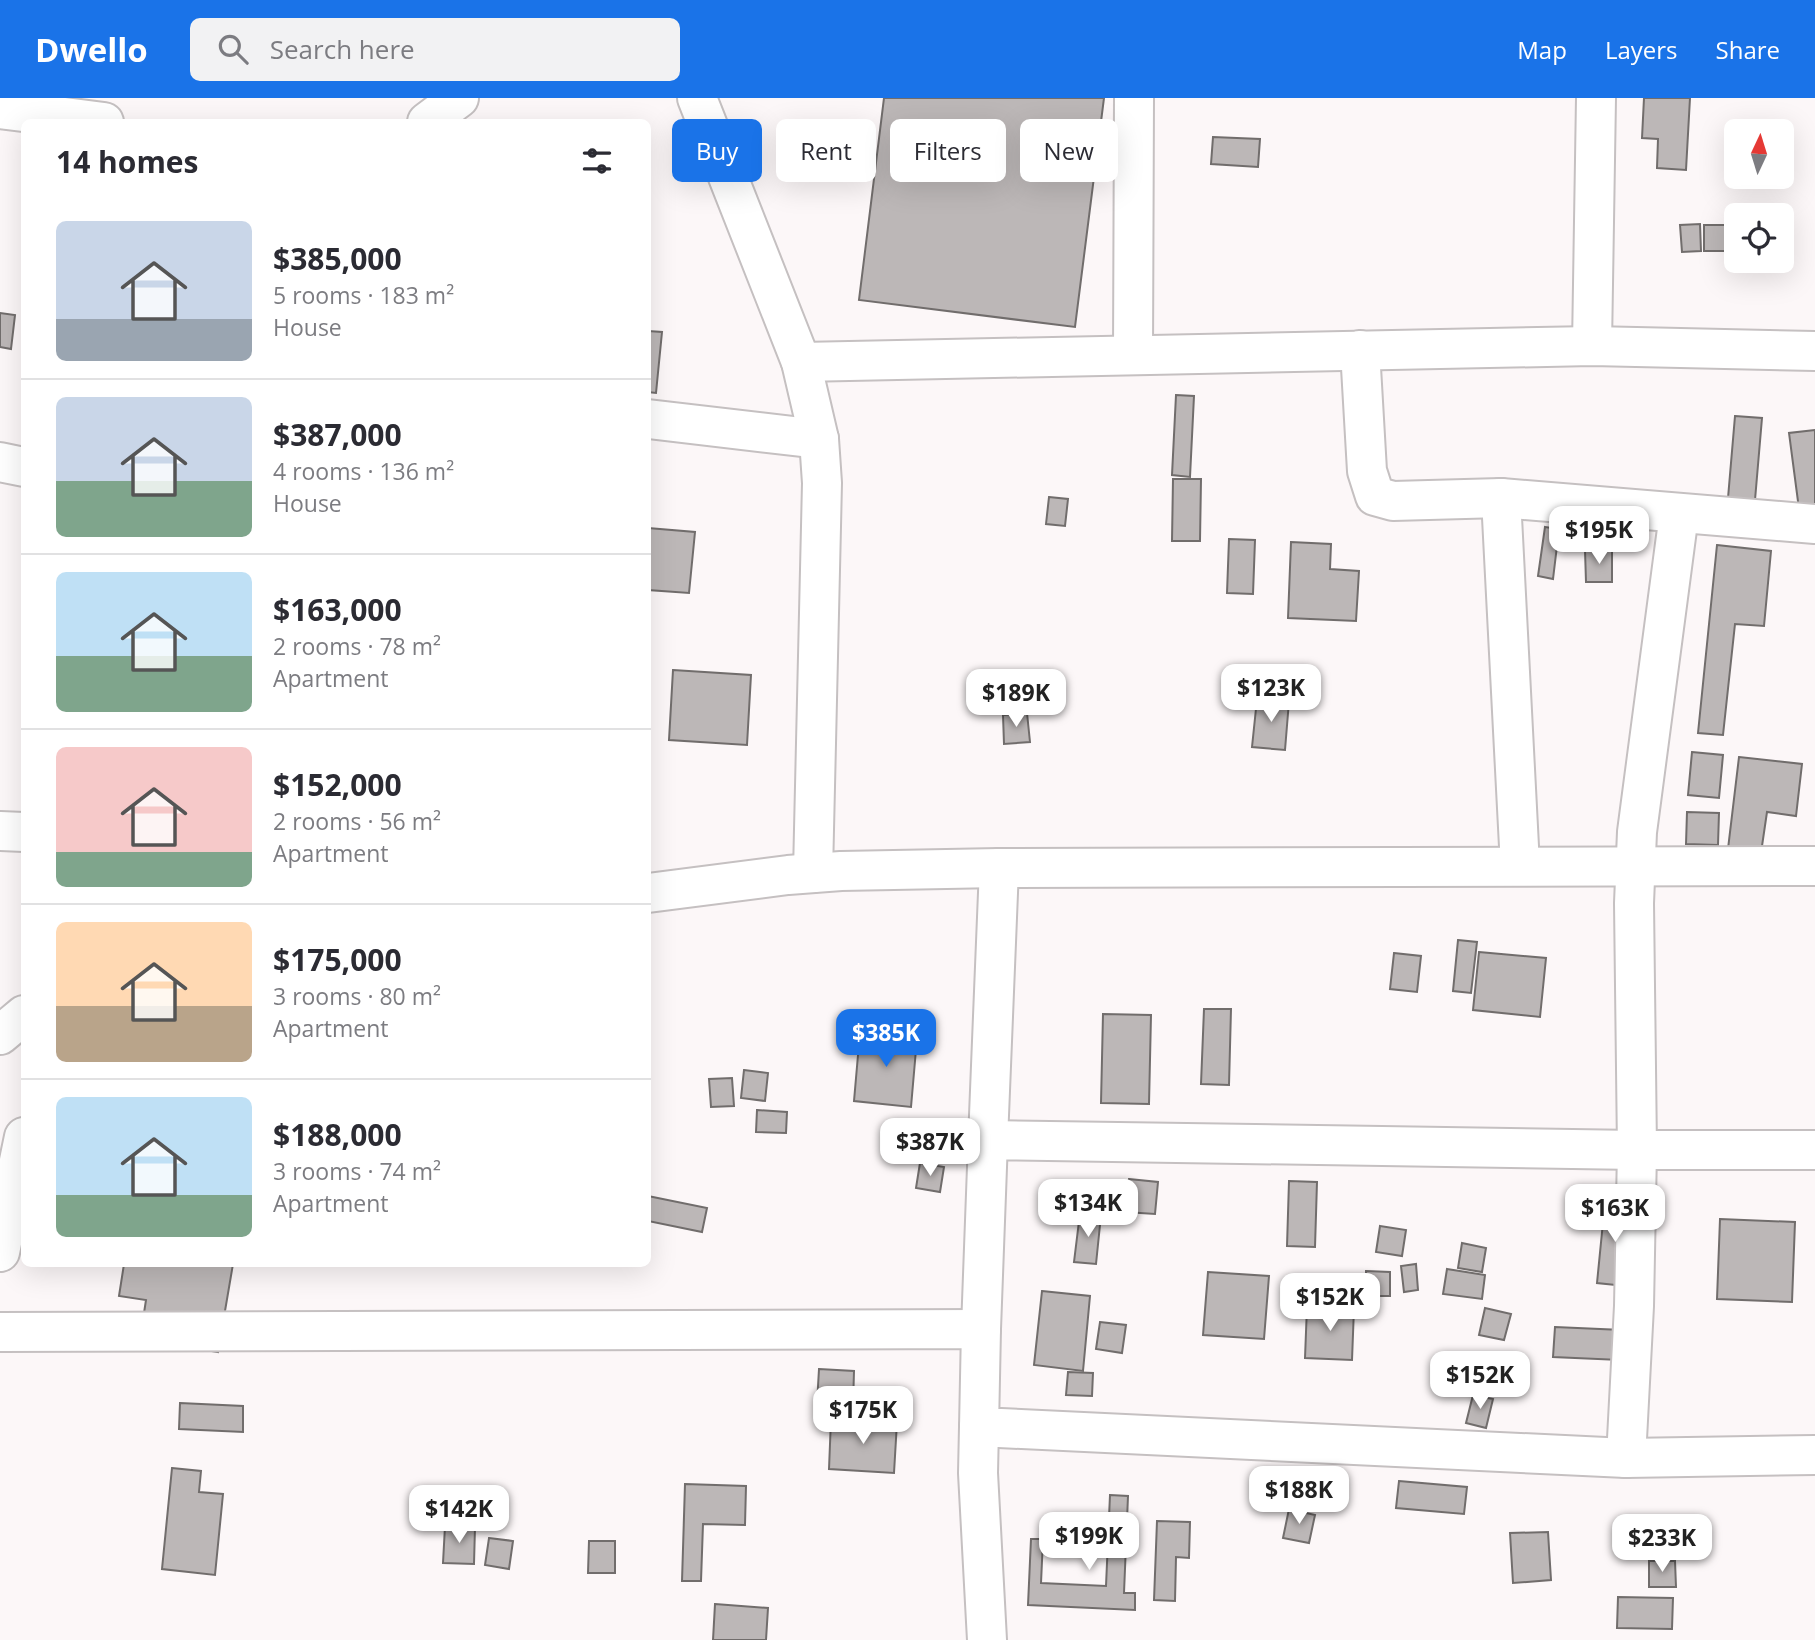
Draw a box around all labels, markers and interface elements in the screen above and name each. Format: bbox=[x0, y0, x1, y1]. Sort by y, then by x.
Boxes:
search box bbox=[190, 18, 680, 81]
text: Dwello bbox=[35, 27, 148, 72]
icon: search bbox=[214, 30, 252, 68]
text: Search here bbox=[270, 31, 415, 67]
text: Map bbox=[1517, 33, 1567, 66]
text: Layers bbox=[1605, 33, 1678, 66]
text: Share bbox=[1716, 33, 1780, 66]
chip: Buy bbox=[672, 119, 762, 182]
chip: Rent bbox=[776, 119, 876, 182]
chip: Filters bbox=[890, 119, 1006, 182]
chip: New bbox=[1020, 119, 1118, 182]
north arrow bbox=[1724, 119, 1794, 189]
map controls bbox=[1724, 119, 1794, 273]
text: 14 homes bbox=[56, 141, 199, 182]
icon: filters bbox=[578, 142, 616, 180]
button: locate bbox=[1724, 203, 1794, 273]
text: $385,000 bbox=[273, 238, 402, 279]
icon: home bbox=[112, 249, 196, 333]
text: 5 rooms · 183 m² bbox=[273, 279, 454, 311]
text: House bbox=[273, 311, 342, 343]
text: $387,000 bbox=[273, 414, 402, 455]
icon: home bbox=[112, 425, 196, 509]
text: 4 rooms · 136 m² bbox=[273, 455, 454, 487]
text: House bbox=[273, 487, 342, 519]
pin: $195K bbox=[1550, 506, 1648, 566]
text: $195K bbox=[1565, 513, 1633, 545]
text: $163,000 bbox=[273, 589, 402, 630]
icon: home bbox=[112, 600, 196, 684]
text: 2 rooms · 78 m² bbox=[273, 630, 441, 662]
text: Apartment bbox=[273, 662, 389, 694]
pin: $123K bbox=[1222, 664, 1320, 724]
pin: $189K bbox=[967, 670, 1065, 729]
text: $123K bbox=[1237, 671, 1305, 703]
text: $189K bbox=[982, 676, 1050, 708]
text: $152,000 bbox=[273, 764, 402, 805]
icon: home bbox=[112, 775, 196, 859]
text: 2 rooms · 56 m² bbox=[273, 805, 441, 837]
text: Apartment bbox=[273, 837, 389, 869]
text: $175,000 bbox=[273, 939, 402, 980]
icon: home bbox=[112, 950, 196, 1034]
text: 3 rooms · 80 m² bbox=[273, 980, 441, 1012]
pin: $385K bbox=[837, 1010, 935, 1069]
text: Apartment bbox=[273, 1012, 389, 1044]
text: $385K bbox=[852, 1016, 920, 1048]
text: $188,000 bbox=[273, 1114, 402, 1155]
pin: $387K bbox=[881, 1118, 979, 1178]
icon: home bbox=[112, 1125, 196, 1209]
text: $387K bbox=[896, 1125, 964, 1157]
text: 3 rooms · 74 m² bbox=[273, 1155, 441, 1187]
pin: $134K bbox=[1039, 1180, 1137, 1239]
pin: $163K bbox=[1566, 1184, 1664, 1244]
text: $134K bbox=[1054, 1186, 1122, 1218]
text: Apartment bbox=[273, 1187, 389, 1219]
text: $163K bbox=[1581, 1191, 1649, 1223]
pin: $152K bbox=[1281, 1274, 1379, 1333]
text: $152K bbox=[1296, 1280, 1364, 1312]
pin: $152K bbox=[1431, 1352, 1529, 1411]
text: $152K bbox=[1446, 1358, 1514, 1390]
pin: $175K bbox=[814, 1386, 912, 1446]
text: $175K bbox=[829, 1393, 897, 1425]
pin: $188K bbox=[1250, 1466, 1348, 1526]
text: $188K bbox=[1265, 1473, 1333, 1505]
pin: $142K bbox=[410, 1486, 508, 1545]
text: $142K bbox=[425, 1492, 493, 1524]
pin: $199K bbox=[1040, 1512, 1138, 1572]
pin: $233K bbox=[1613, 1514, 1711, 1574]
text: $199K bbox=[1055, 1519, 1123, 1551]
text: $233K bbox=[1628, 1521, 1696, 1553]

